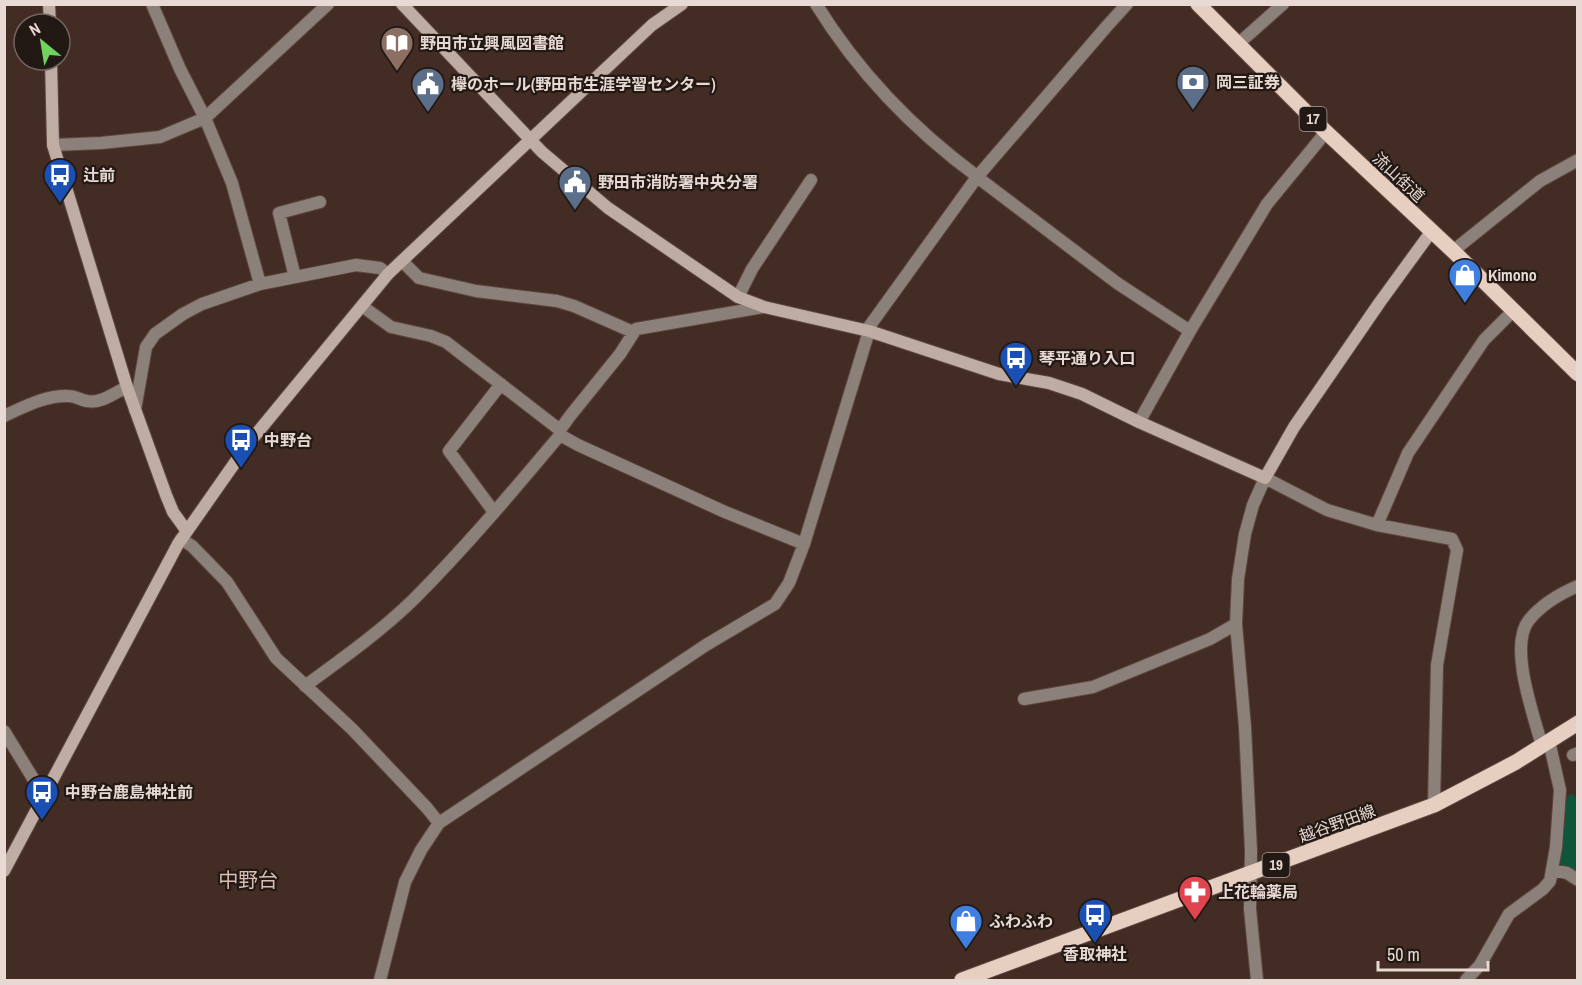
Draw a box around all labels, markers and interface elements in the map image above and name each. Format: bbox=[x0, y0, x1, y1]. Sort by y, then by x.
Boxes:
north arrow bbox=[12, 12, 72, 72]
text: N bbox=[25, 17, 44, 41]
library icon: 野田市立興風図書館 bbox=[379, 25, 415, 72]
place label: 野田市立興風図書館 bbox=[420, 32, 564, 54]
bank icon: 岡三証券 bbox=[1175, 64, 1211, 111]
public building icon: 欅のホール(野田市生涯学習センター) bbox=[410, 66, 446, 113]
place label: 岡三証券 bbox=[1216, 71, 1280, 93]
place label: 欅のホール(野田市生涯学習センター) bbox=[451, 73, 716, 95]
road number: 17 bbox=[1300, 107, 1326, 131]
street label: 流山街道 bbox=[1368, 147, 1430, 207]
bus stop icon: 辻前 bbox=[42, 157, 78, 204]
place label: 辻前 bbox=[83, 164, 115, 186]
public building icon: 野田市消防署中央分署 bbox=[557, 164, 593, 211]
place label: 野田市消防署中央分署 bbox=[598, 171, 758, 193]
shop icon: Kimono bbox=[1447, 257, 1483, 304]
place label: Kimono bbox=[1488, 264, 1537, 286]
bus stop icon: 琴平通り入口 bbox=[998, 340, 1034, 387]
place label: 琴平通り入口 bbox=[1039, 347, 1135, 369]
bus stop icon: 中野台 bbox=[223, 422, 259, 469]
place label: 中野台 bbox=[264, 429, 312, 451]
bus stop icon: 中野台鹿島神社前 bbox=[24, 774, 60, 821]
place label: 中野台鹿島神社前 bbox=[65, 781, 193, 803]
street label: 越谷野田線 bbox=[1296, 799, 1378, 847]
road number: 19 bbox=[1262, 853, 1290, 877]
district label: 中野台 bbox=[218, 866, 278, 893]
pharmacy icon: 上花輪薬局 bbox=[1177, 874, 1213, 921]
place label: 上花輪薬局 bbox=[1218, 881, 1298, 903]
bus stop icon: 香取神社 bbox=[1077, 897, 1113, 944]
shop icon: ふわふわ bbox=[948, 903, 984, 950]
place label: ふわふわ bbox=[989, 910, 1053, 932]
scale bar bbox=[1378, 934, 1488, 972]
text: 50 m bbox=[1387, 942, 1420, 967]
place label: 香取神社 bbox=[1063, 943, 1127, 965]

